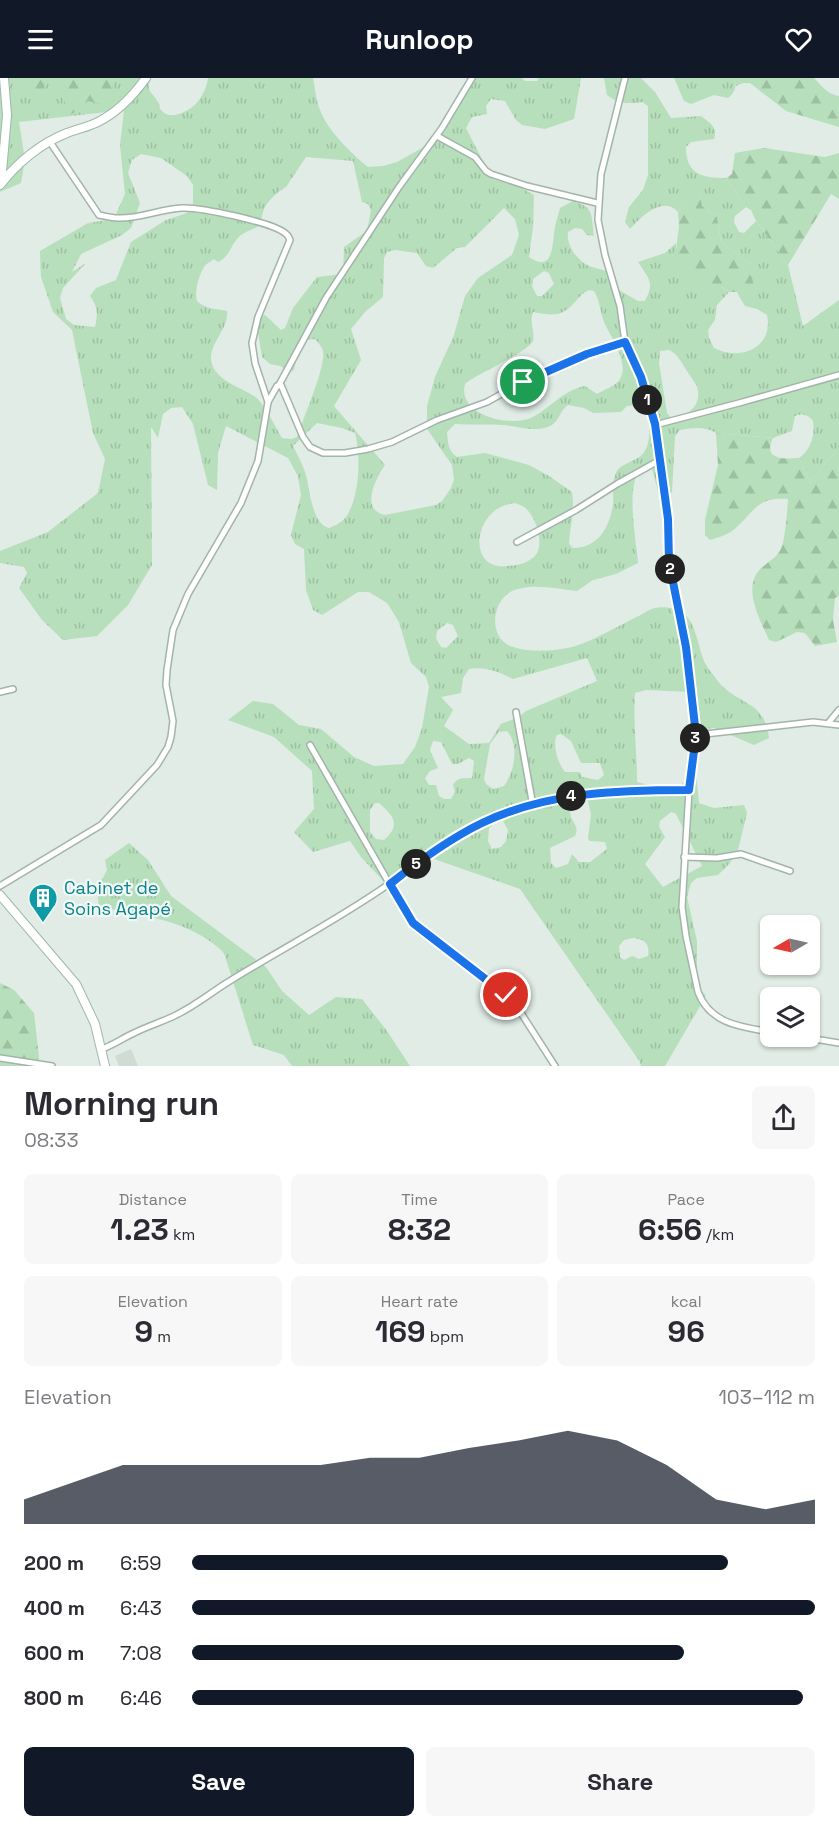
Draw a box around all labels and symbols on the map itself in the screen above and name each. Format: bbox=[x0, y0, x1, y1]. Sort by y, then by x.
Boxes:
pin bbox=[497, 356, 548, 407]
pin: 1 bbox=[632, 385, 662, 415]
pin: 2 bbox=[655, 554, 685, 584]
pin: 3 bbox=[680, 723, 710, 753]
pin: 4 bbox=[556, 781, 586, 811]
pin: 5 bbox=[401, 849, 431, 879]
place label: Cabinet de Soins Agapé bbox=[64, 876, 171, 920]
building icon: Cabinet de Soins Agapé bbox=[27, 882, 59, 924]
north arrow bbox=[760, 915, 820, 975]
pin bbox=[480, 969, 531, 1020]

